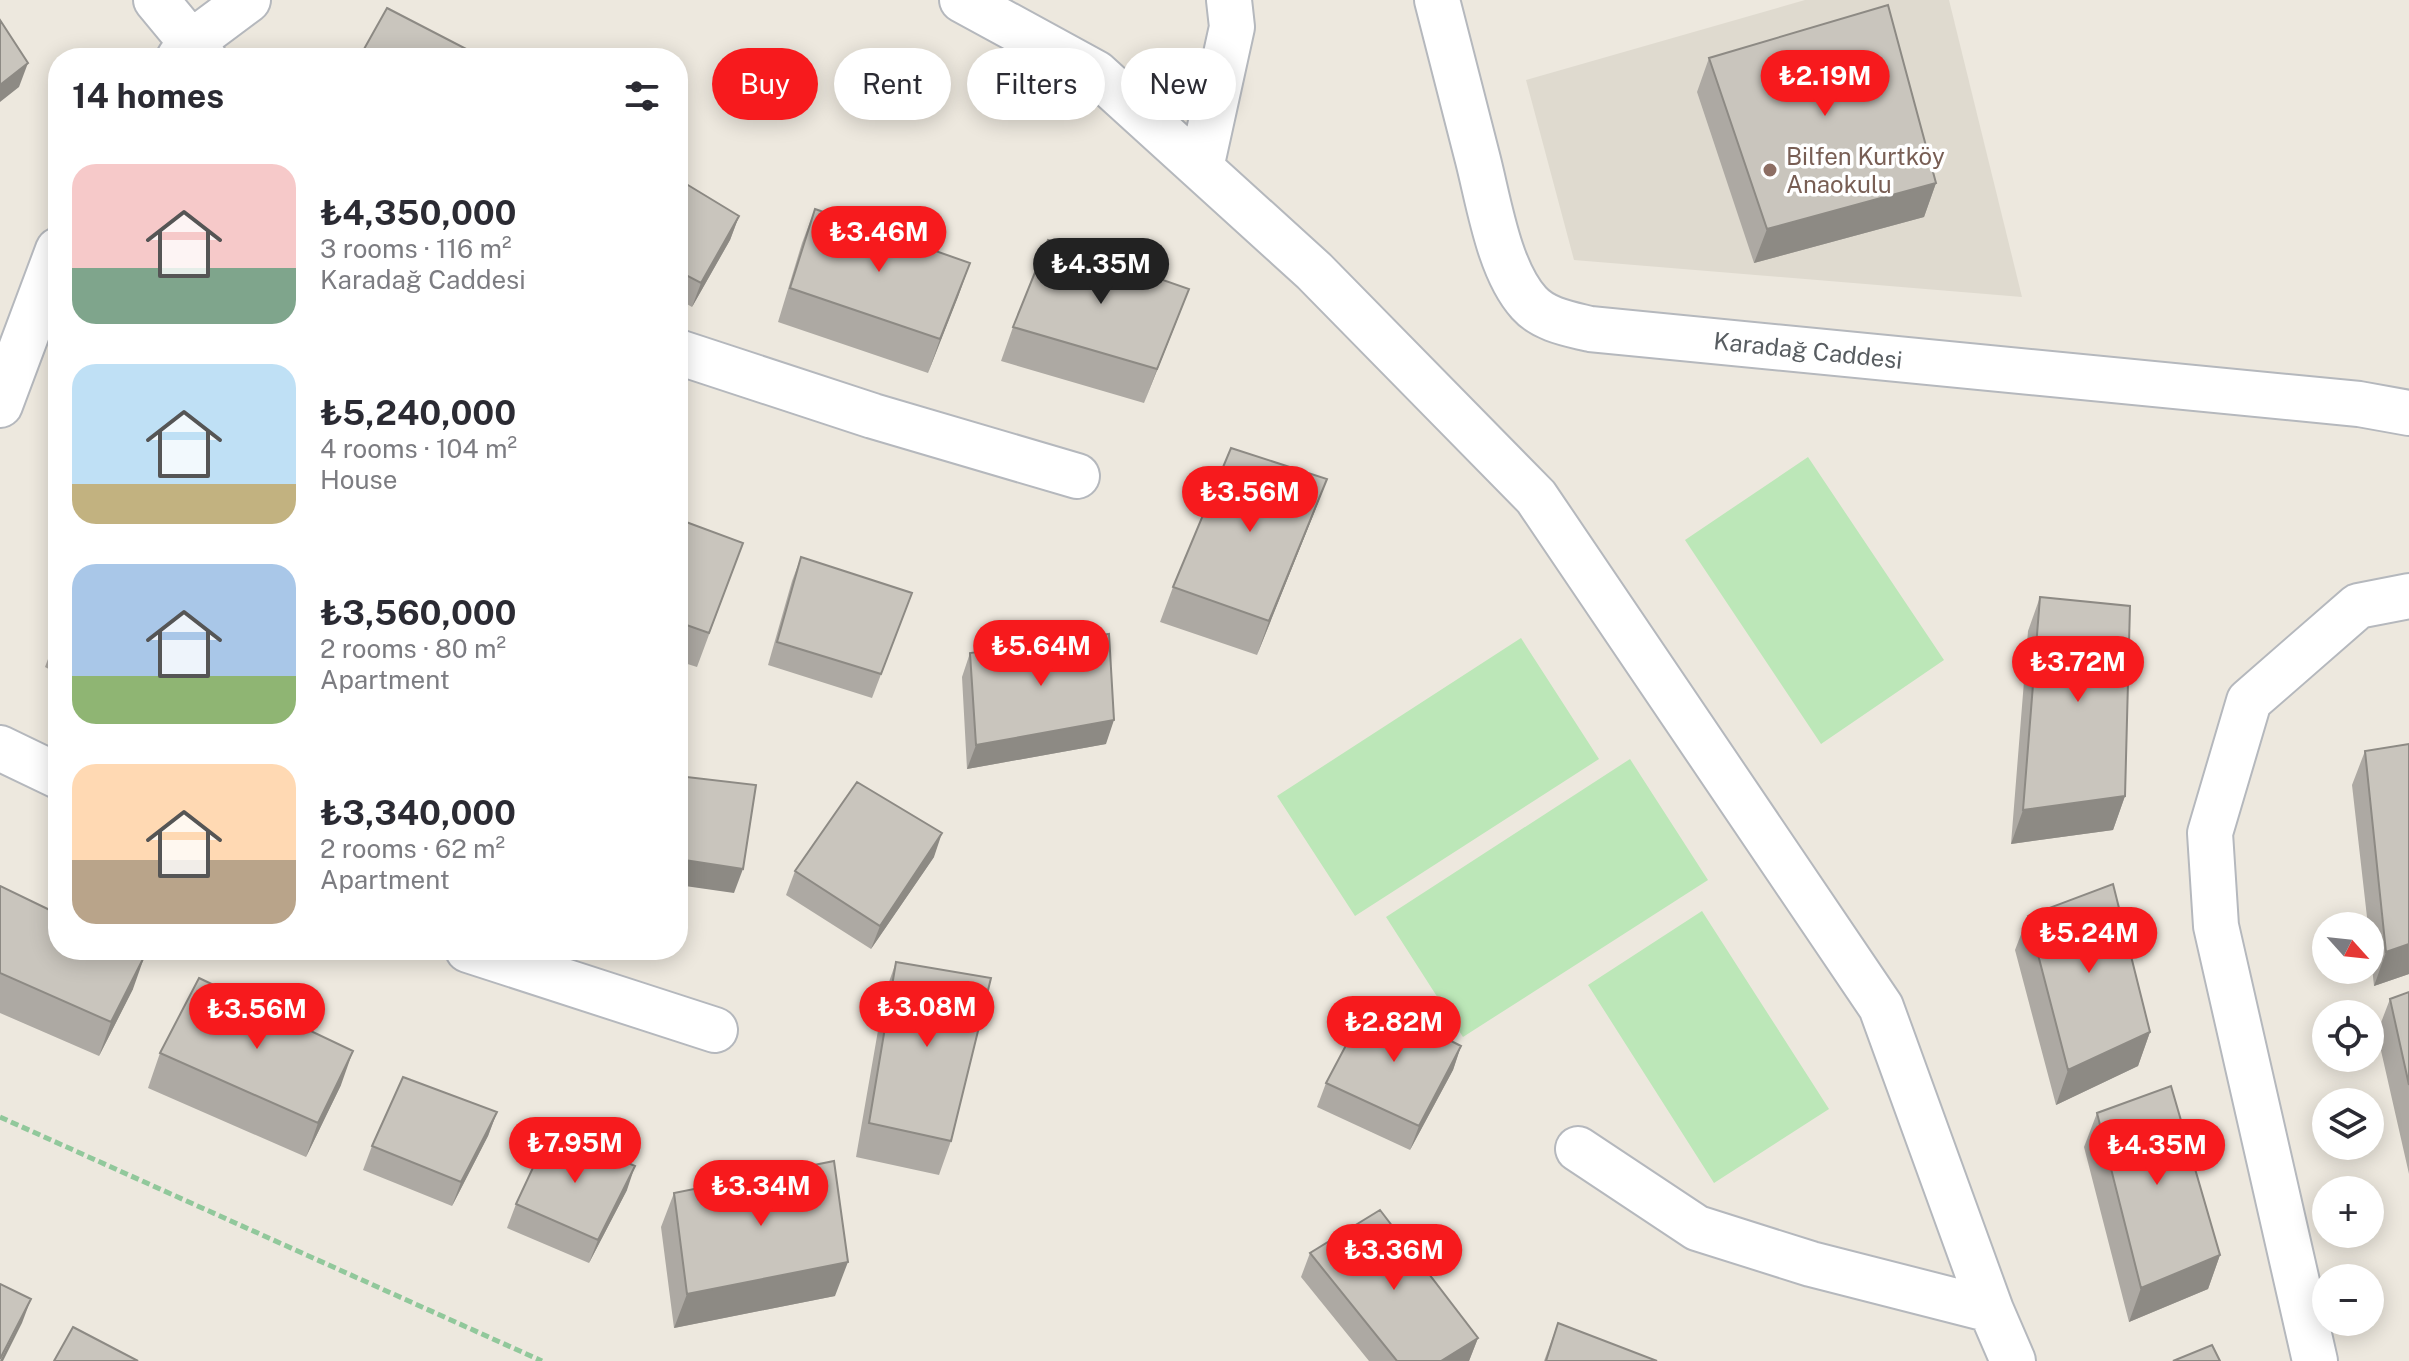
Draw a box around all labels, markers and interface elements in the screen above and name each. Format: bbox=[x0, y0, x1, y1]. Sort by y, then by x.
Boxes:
chip: Buy bbox=[712, 48, 818, 120]
chip: Rent bbox=[834, 48, 951, 120]
chip: Filters bbox=[967, 48, 1105, 120]
chip: New bbox=[1121, 48, 1236, 120]
pin: ₺2.19M bbox=[1760, 50, 1890, 118]
text: ₺2.19M bbox=[1779, 60, 1871, 91]
icon: filters bbox=[620, 74, 664, 118]
text: 14 homes bbox=[72, 76, 224, 116]
place label: Bilfen Kurtköy Anaokulu bbox=[1786, 142, 1945, 198]
marker: Bilfen Kurtköy Anaokulu bbox=[1761, 161, 1779, 179]
text: ₺4,350,000 bbox=[320, 193, 516, 233]
icon: home bbox=[136, 196, 232, 292]
pin: ₺3.46M bbox=[814, 206, 944, 274]
text: ₺3.46M bbox=[829, 216, 929, 247]
text: 3 rooms · 116 m² bbox=[320, 233, 512, 264]
pin: ₺4.35M bbox=[1036, 238, 1166, 306]
text: ₺4.35M bbox=[1051, 248, 1151, 279]
text: Karadağ Caddesi bbox=[320, 264, 526, 295]
street label: Karadağ Caddesi bbox=[1712, 326, 1904, 374]
text: ₺5,240,000 bbox=[320, 393, 516, 433]
icon: home bbox=[136, 396, 232, 492]
text: 4 rooms · 104 m² bbox=[320, 433, 517, 464]
text: House bbox=[320, 464, 397, 495]
pin: ₺3.56M bbox=[1185, 466, 1315, 534]
text: ₺3.56M bbox=[1200, 476, 1300, 507]
text: ₺3,560,000 bbox=[320, 593, 516, 633]
icon: home bbox=[136, 596, 232, 692]
pin: ₺5.64M bbox=[976, 620, 1106, 688]
text: ₺5.64M bbox=[991, 630, 1091, 661]
text: 2 rooms · 80 m² bbox=[320, 633, 506, 664]
pin: ₺3.72M bbox=[2013, 636, 2143, 704]
text: ₺3.72M bbox=[2030, 646, 2126, 677]
text: Apartment bbox=[320, 664, 450, 695]
text: ₺3,340,000 bbox=[320, 793, 516, 833]
icon: home bbox=[136, 796, 232, 892]
text: 2 rooms · 62 m² bbox=[320, 833, 505, 864]
text: Apartment bbox=[320, 864, 450, 895]
pin: ₺5.24M bbox=[2024, 907, 2154, 975]
north arrow bbox=[2312, 912, 2384, 984]
map controls bbox=[2312, 912, 2384, 1336]
text: ₺5.24M bbox=[2039, 917, 2139, 948]
pin: ₺3.08M bbox=[862, 981, 992, 1049]
pin: ₺3.56M bbox=[192, 983, 322, 1051]
text: ₺3.08M bbox=[877, 991, 977, 1022]
text: ₺3.56M bbox=[207, 993, 307, 1024]
pin: ₺2.82M bbox=[1329, 996, 1459, 1064]
button: locate bbox=[2312, 1000, 2384, 1072]
text: ₺2.82M bbox=[1345, 1006, 1443, 1037]
button: layers bbox=[2312, 1088, 2384, 1160]
pin: ₺7.95M bbox=[510, 1117, 640, 1185]
pin: ₺4.35M bbox=[2092, 1119, 2222, 1187]
text: ₺7.95M bbox=[527, 1127, 623, 1158]
text: ₺4.35M bbox=[2107, 1129, 2207, 1160]
pin: ₺3.34M bbox=[696, 1160, 826, 1228]
text: ₺3.34M bbox=[711, 1170, 811, 1201]
button: + bbox=[2312, 1176, 2384, 1248]
pin: ₺3.36M bbox=[1329, 1224, 1459, 1292]
text: ₺3.36M bbox=[1344, 1234, 1444, 1265]
button: − bbox=[2312, 1264, 2384, 1336]

